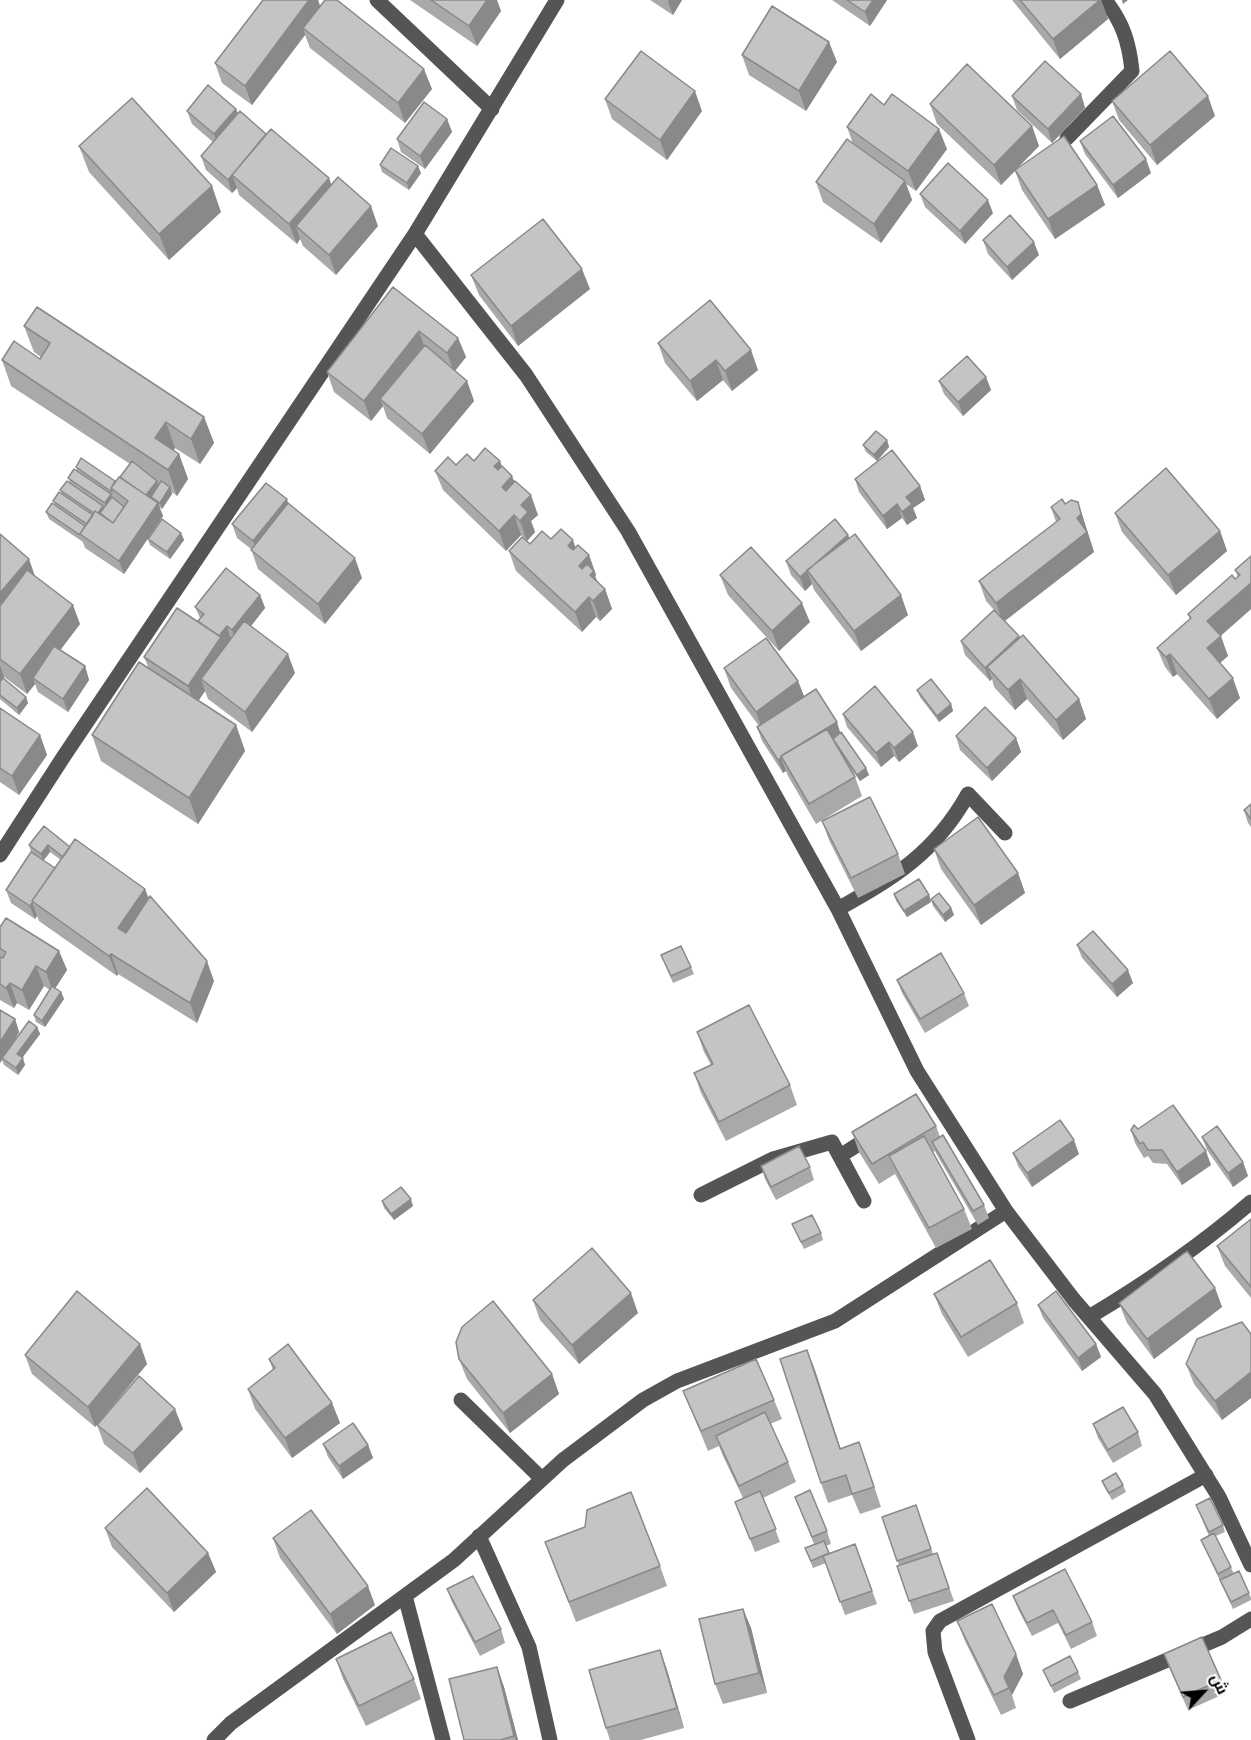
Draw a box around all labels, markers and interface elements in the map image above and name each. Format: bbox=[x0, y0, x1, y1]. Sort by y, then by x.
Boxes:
north arrow bbox=[1173, 1662, 1233, 1722]
text: ش bbox=[1205, 1670, 1234, 1698]

